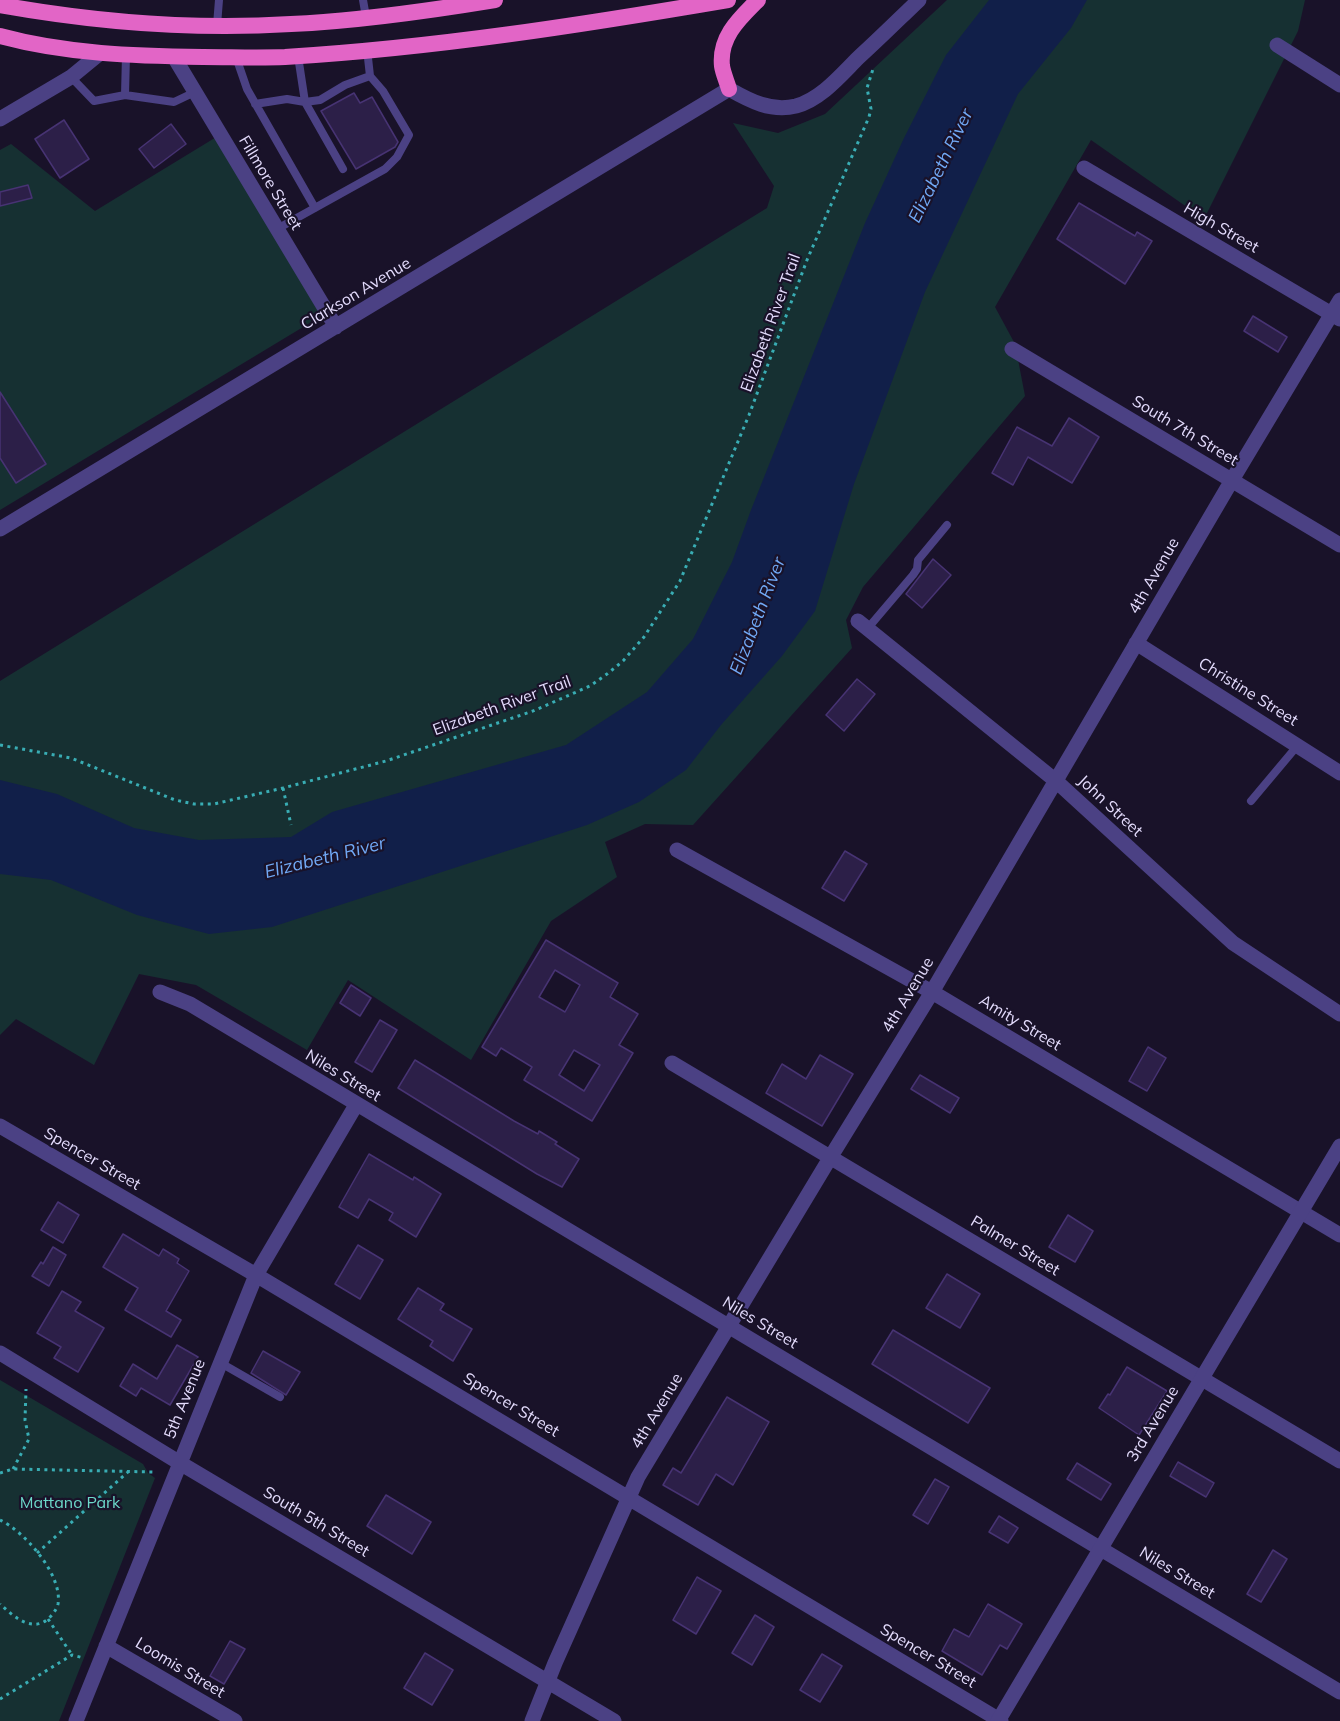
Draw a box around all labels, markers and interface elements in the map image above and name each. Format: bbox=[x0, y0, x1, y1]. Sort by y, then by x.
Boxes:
water label: Elizabeth River bbox=[904, 106, 978, 226]
street label: Fillmore Street bbox=[234, 132, 306, 234]
street label: High Street bbox=[1180, 199, 1262, 257]
street label: Elizabeth River Trail bbox=[737, 251, 805, 395]
street label: Clarkson Avenue bbox=[298, 254, 414, 334]
street label: South 7th Street bbox=[1128, 392, 1242, 470]
street label: 4th Avenue bbox=[1125, 535, 1183, 617]
water label: Elizabeth River bbox=[726, 554, 790, 678]
street label: Christine Street bbox=[1195, 654, 1301, 730]
street label: Elizabeth River Trail bbox=[430, 672, 574, 740]
street label: John Street bbox=[1074, 771, 1146, 841]
water label: Elizabeth River bbox=[262, 833, 388, 883]
street label: 4th Avenue bbox=[878, 954, 938, 1036]
street label: Amity Street bbox=[976, 991, 1064, 1055]
street label: Niles Street bbox=[302, 1046, 384, 1106]
street label: Spencer Street bbox=[40, 1124, 144, 1194]
street label: Palmer Street bbox=[967, 1212, 1063, 1280]
street label: Niles Street bbox=[719, 1293, 801, 1353]
street label: 5th Avenue bbox=[160, 1356, 210, 1442]
street label: Spencer Street bbox=[460, 1369, 562, 1441]
street label: 4th Avenue bbox=[627, 1370, 687, 1452]
street label: 3rd Avenue bbox=[1123, 1383, 1183, 1465]
street label: South 5th Street bbox=[259, 1483, 373, 1561]
park label: Mattano Park bbox=[20, 1493, 120, 1513]
street label: Niles Street bbox=[1136, 1543, 1218, 1603]
street label: Spencer Street bbox=[877, 1620, 979, 1692]
street label: Loomis Street bbox=[132, 1634, 228, 1702]

